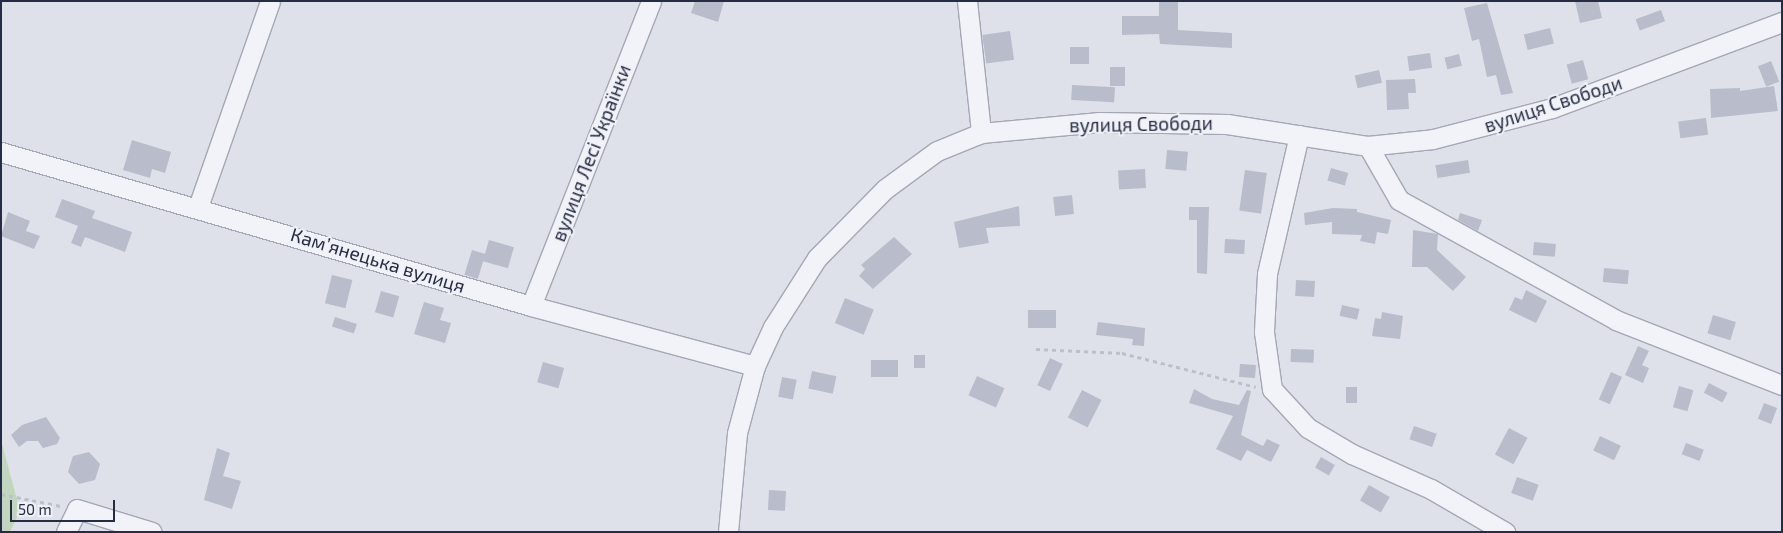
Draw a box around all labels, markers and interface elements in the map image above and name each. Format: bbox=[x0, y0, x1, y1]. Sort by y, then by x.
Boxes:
street label: вулиця Лесі Українки bbox=[547, 61, 635, 245]
street label: вулиця Свободи bbox=[1481, 71, 1625, 137]
street label: вулиця Свободи bbox=[1069, 111, 1213, 137]
street label: Камʼянецька вулиця bbox=[288, 223, 468, 297]
scale bar bbox=[12, 490, 118, 522]
text: 50 m bbox=[18, 500, 52, 518]

